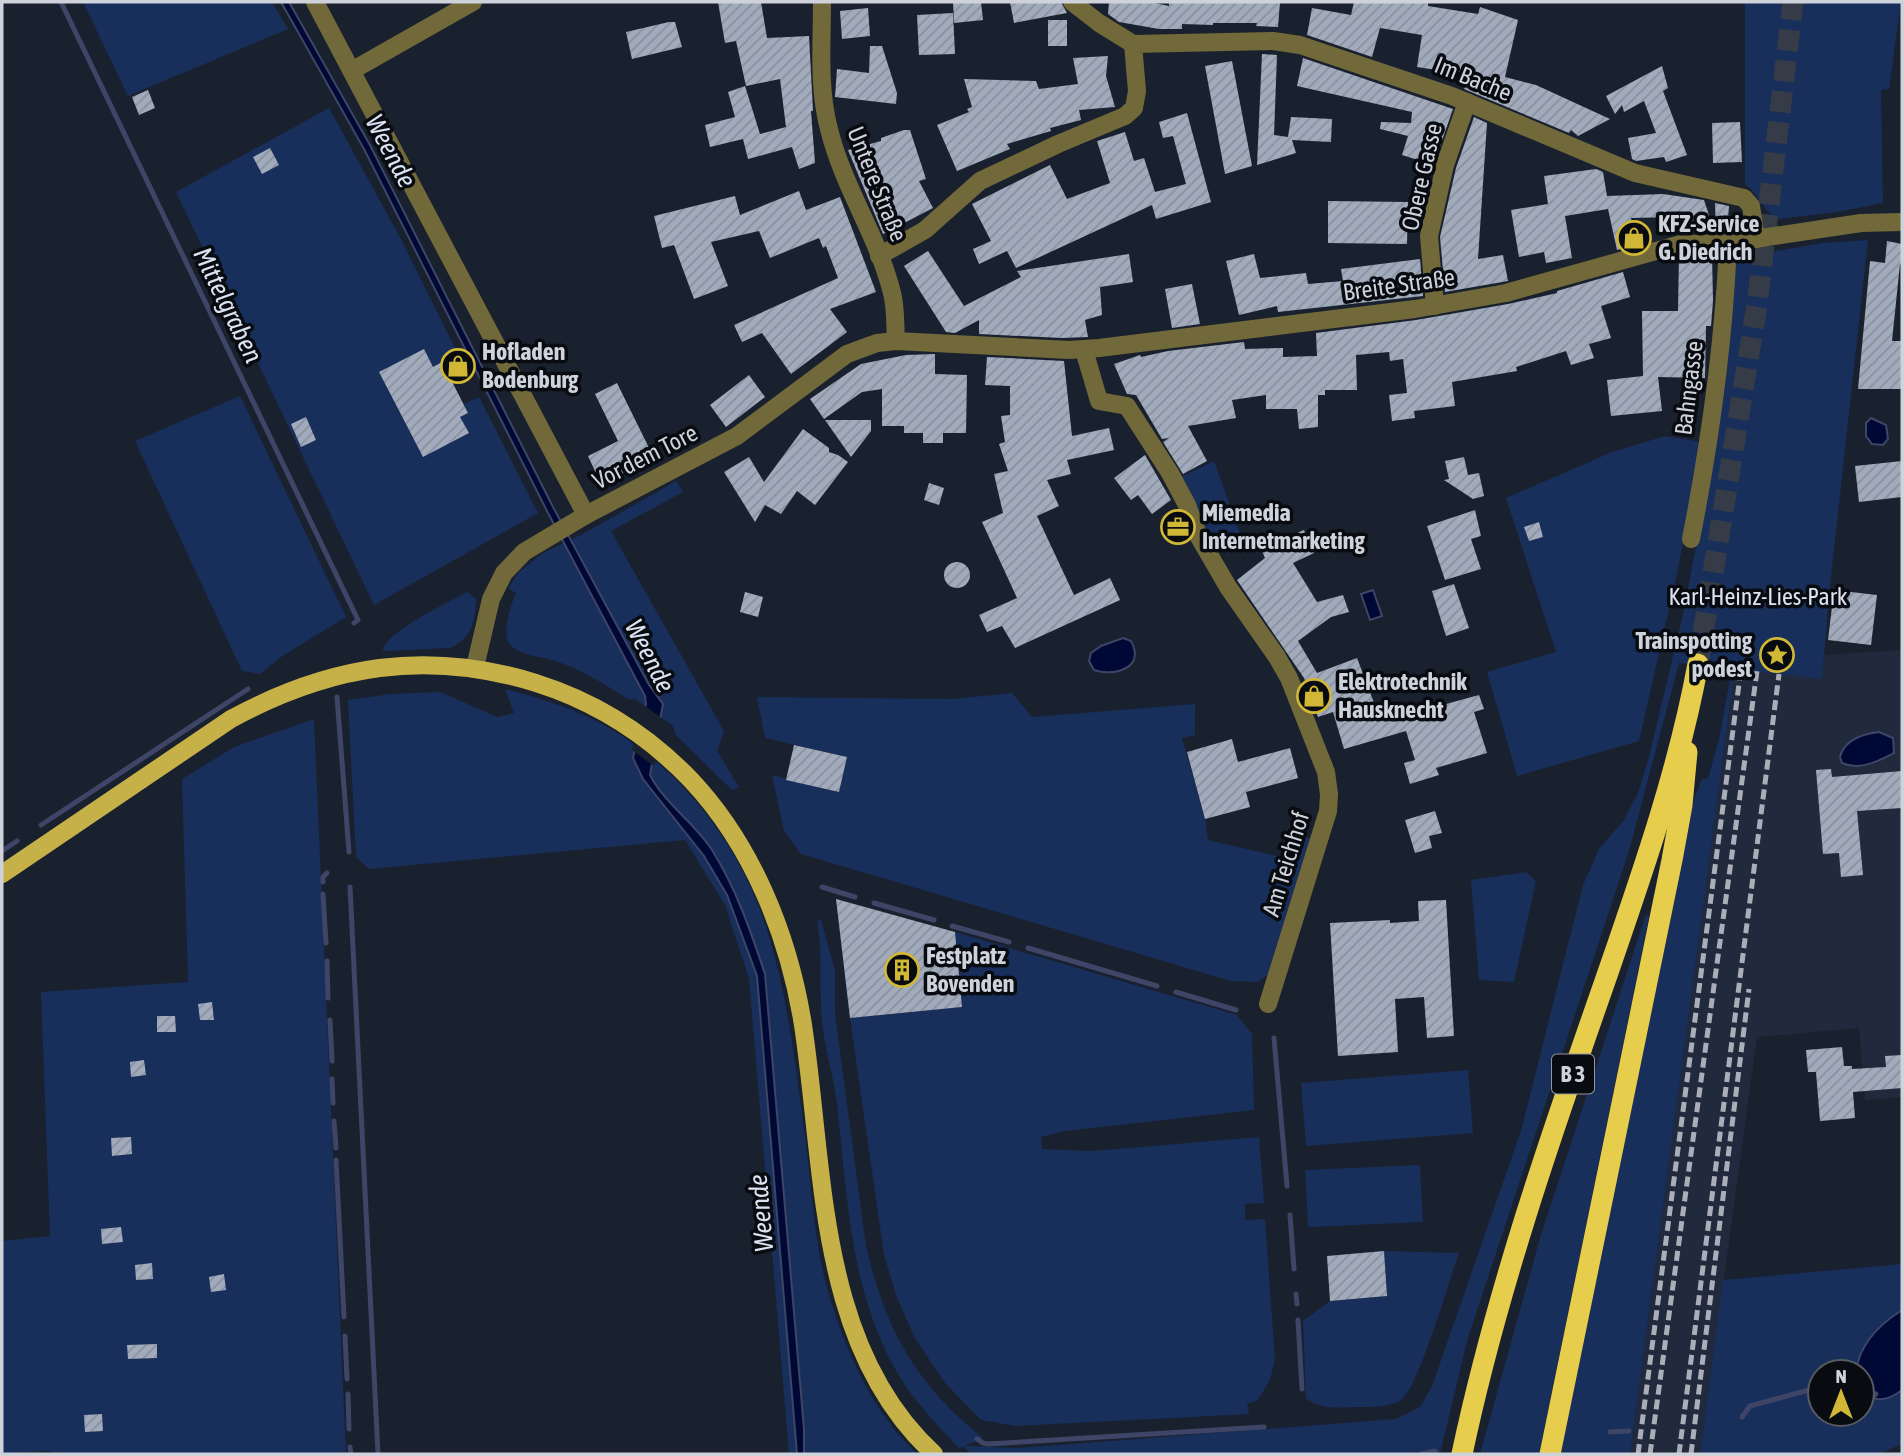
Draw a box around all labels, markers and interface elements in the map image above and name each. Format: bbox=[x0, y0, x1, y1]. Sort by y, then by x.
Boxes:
street label: Im Bache bbox=[1431, 51, 1516, 106]
water label: Weende bbox=[359, 110, 423, 192]
street label: Obere Gasse bbox=[1396, 121, 1447, 233]
street label: Untere Straße bbox=[842, 122, 913, 245]
place label: KFZ-Service G. Diedrich bbox=[1658, 210, 1760, 265]
shop icon: KFZ-Service G. Diedrich bbox=[1615, 219, 1653, 257]
water label: Mittelgraben bbox=[187, 243, 269, 368]
street label: Breite Straße bbox=[1341, 263, 1457, 306]
place label: Hofladen Bodenburg bbox=[482, 338, 579, 393]
street label: Bahngasse bbox=[1669, 339, 1708, 437]
shop icon: Hofladen Bodenburg bbox=[439, 347, 477, 385]
street label: Vor dem Tore bbox=[588, 419, 702, 494]
place label: Miemedia Internetmarketing bbox=[1202, 499, 1365, 554]
office icon: Miemedia Internetmarketing bbox=[1159, 508, 1197, 546]
park label: Karl-Heinz-Lies-Park bbox=[1669, 583, 1848, 610]
water label: Weende bbox=[619, 614, 681, 698]
place label: Trainspotting podest bbox=[1636, 627, 1753, 682]
place icon: Trainspotting podest bbox=[1758, 636, 1796, 674]
place label: Elektrotechnik Hausknecht bbox=[1338, 668, 1467, 723]
shop icon: Elektrotechnik Hausknecht bbox=[1295, 677, 1333, 715]
street label: Am Teichhof bbox=[1257, 808, 1314, 919]
place label: Festplatz Bovenden bbox=[926, 942, 1015, 997]
building icon: Festplatz Bovenden bbox=[883, 951, 921, 989]
road number: B 3 bbox=[1552, 1054, 1594, 1093]
water label: Weende bbox=[743, 1173, 779, 1253]
north arrow bbox=[1806, 1358, 1876, 1428]
text: N bbox=[1835, 1365, 1847, 1387]

